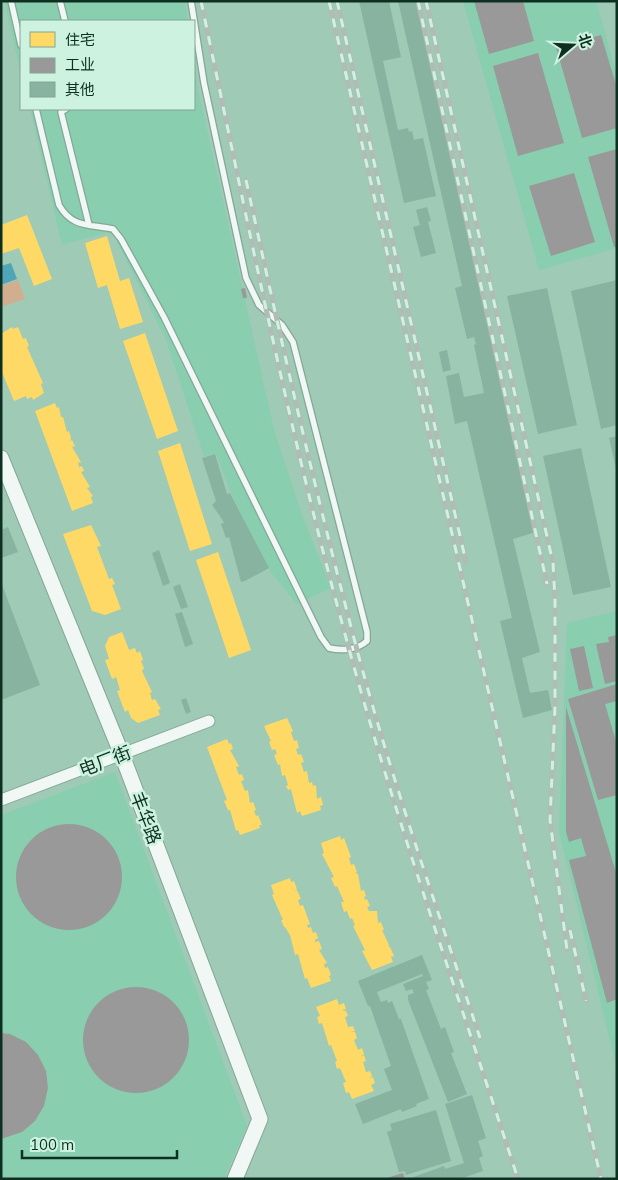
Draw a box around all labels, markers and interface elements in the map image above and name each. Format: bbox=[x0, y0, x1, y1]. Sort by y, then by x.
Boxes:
legend bbox=[20, 20, 195, 110]
north arrow bbox=[548, 20, 598, 70]
text: 住宅 bbox=[65, 30, 95, 49]
text: 北 bbox=[575, 31, 596, 50]
text: 工业 bbox=[65, 55, 95, 74]
text: 其他 bbox=[65, 80, 95, 99]
street label: 电厂街 bbox=[76, 741, 134, 781]
street label: 丰华路 bbox=[126, 789, 166, 847]
scale bar bbox=[22, 1128, 178, 1160]
text: 100 m bbox=[30, 1135, 74, 1154]

